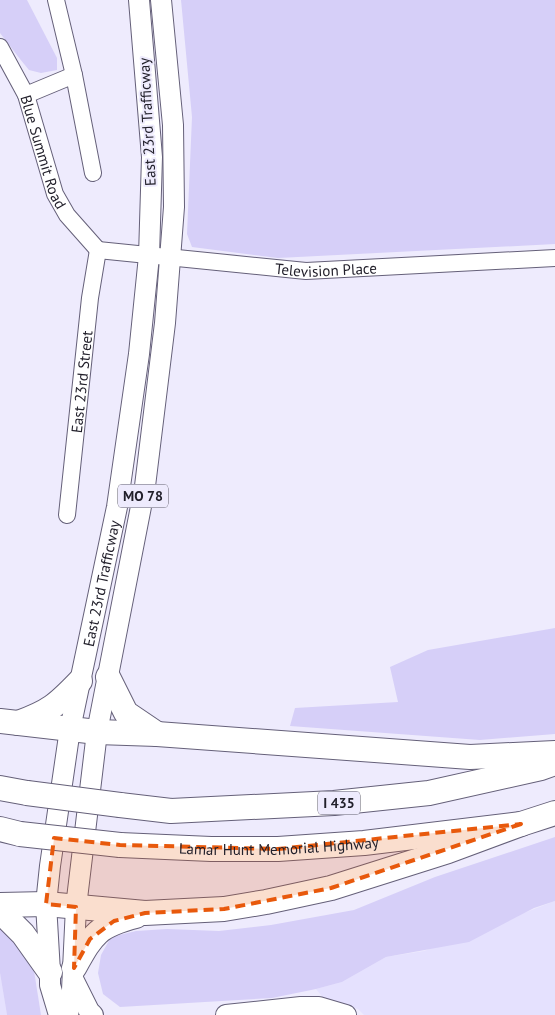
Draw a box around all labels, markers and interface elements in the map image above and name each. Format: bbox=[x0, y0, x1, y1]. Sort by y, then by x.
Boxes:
street label: East 23rd Trafficway bbox=[134, 57, 160, 187]
street label: Blue Summit Road bbox=[17, 93, 71, 212]
street label: Television Place bbox=[274, 258, 377, 281]
street label: East 23rd Street bbox=[66, 330, 96, 434]
road number: MO 78 bbox=[118, 484, 168, 508]
street label: East 23rd Trafficway bbox=[78, 518, 123, 648]
road number: I 435 bbox=[318, 791, 360, 814]
street label: Lamar Hunt Memorial Highway bbox=[179, 832, 380, 859]

